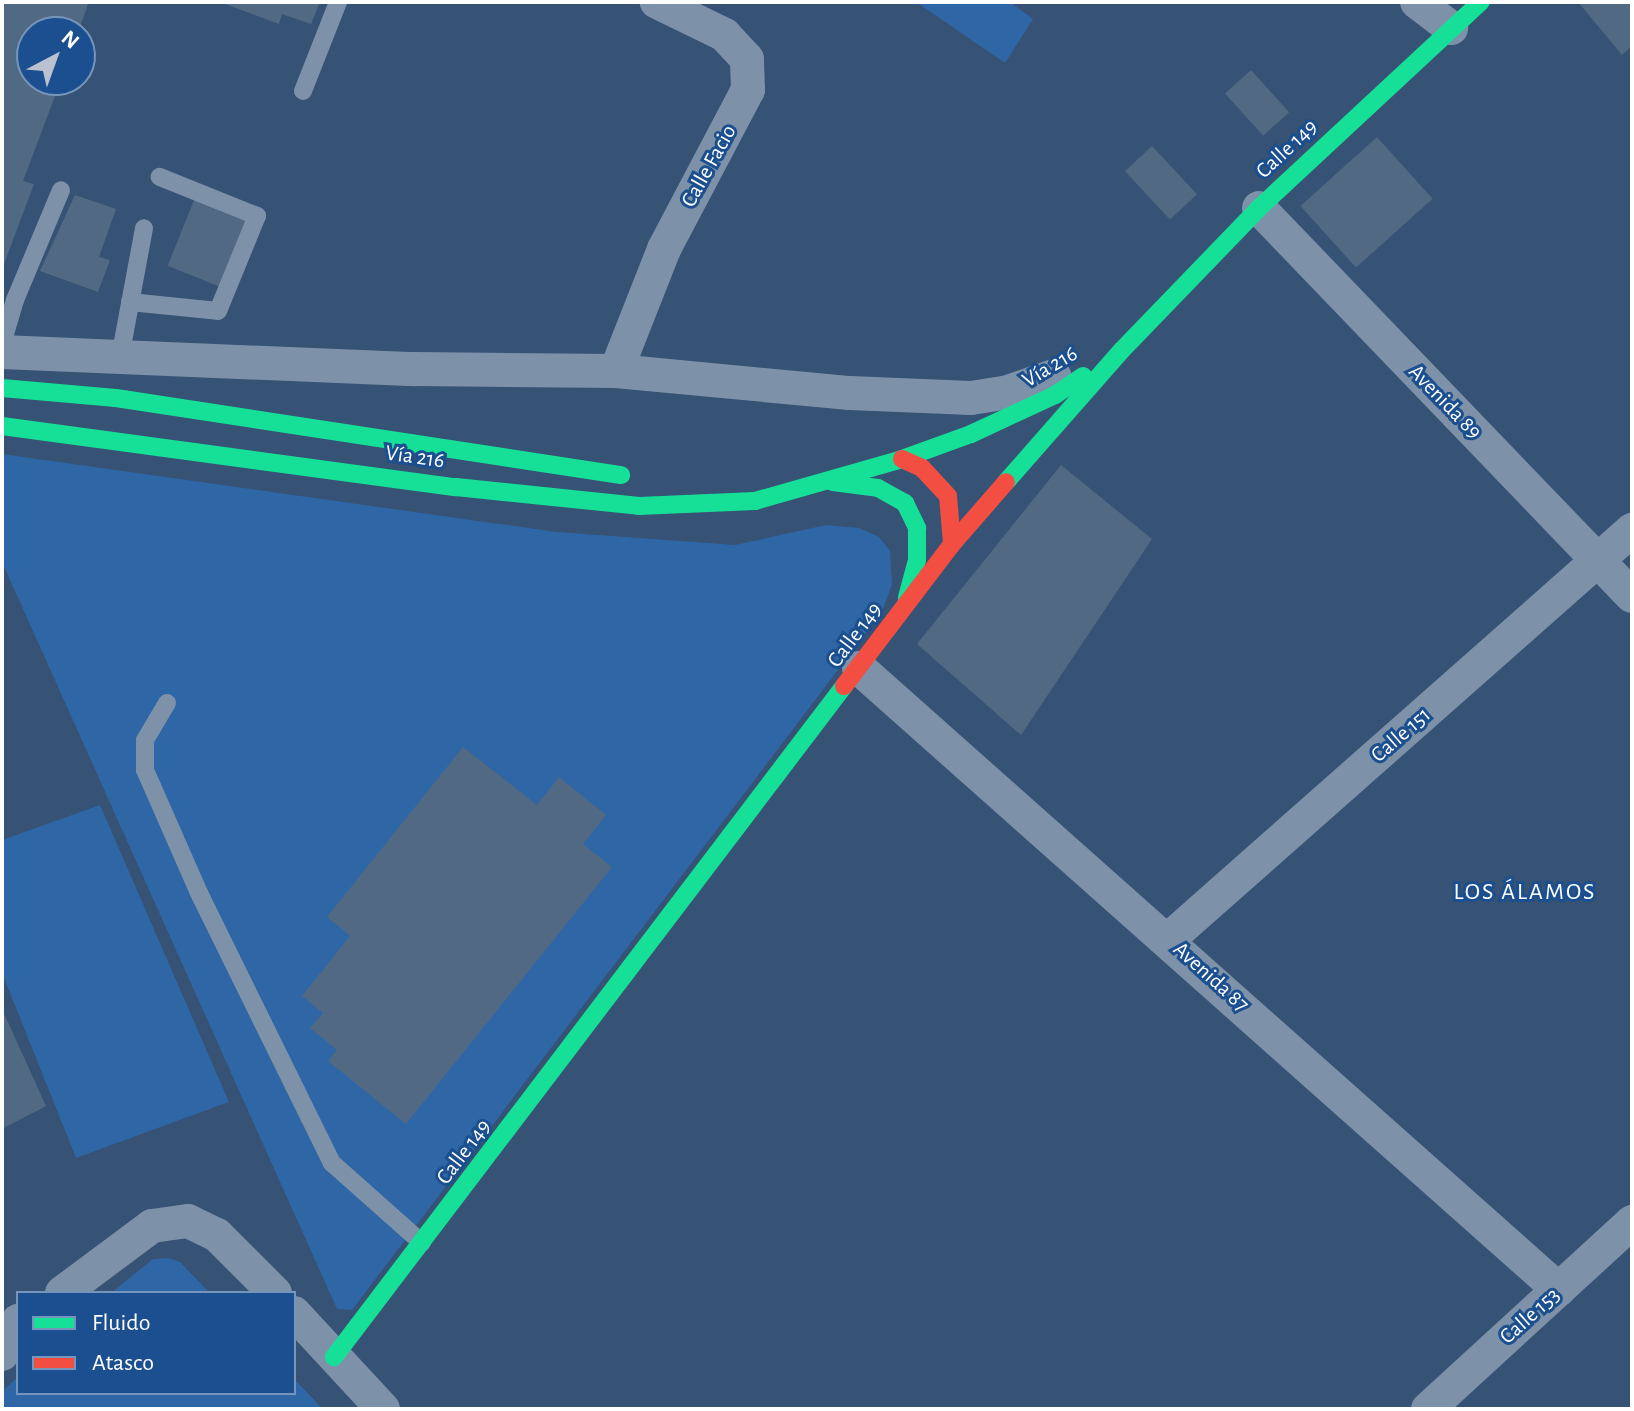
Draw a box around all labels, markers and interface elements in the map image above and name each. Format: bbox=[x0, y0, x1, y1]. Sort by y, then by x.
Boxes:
north arrow bbox=[16, 16, 96, 96]
text: N bbox=[57, 26, 83, 53]
street label: Calle 149 bbox=[1251, 114, 1323, 184]
street label: Calle Facio bbox=[676, 120, 742, 212]
street label: Vía 216 bbox=[1018, 340, 1082, 394]
street label: Avenida 89 bbox=[1403, 359, 1487, 445]
street label: Vía 216 bbox=[384, 440, 446, 474]
street label: Calle 149 bbox=[822, 597, 888, 673]
street label: Calle 151 bbox=[1366, 702, 1436, 768]
district label: LOS ÁLAMOS bbox=[1454, 879, 1596, 907]
street label: Avenida 87 bbox=[1168, 936, 1254, 1018]
street label: Calle 149 bbox=[431, 1114, 497, 1190]
street label: Calle 153 bbox=[1494, 1282, 1566, 1350]
legend bbox=[16, 1291, 296, 1395]
text: Fluido bbox=[92, 1311, 151, 1335]
text: Atasco bbox=[92, 1351, 154, 1375]

